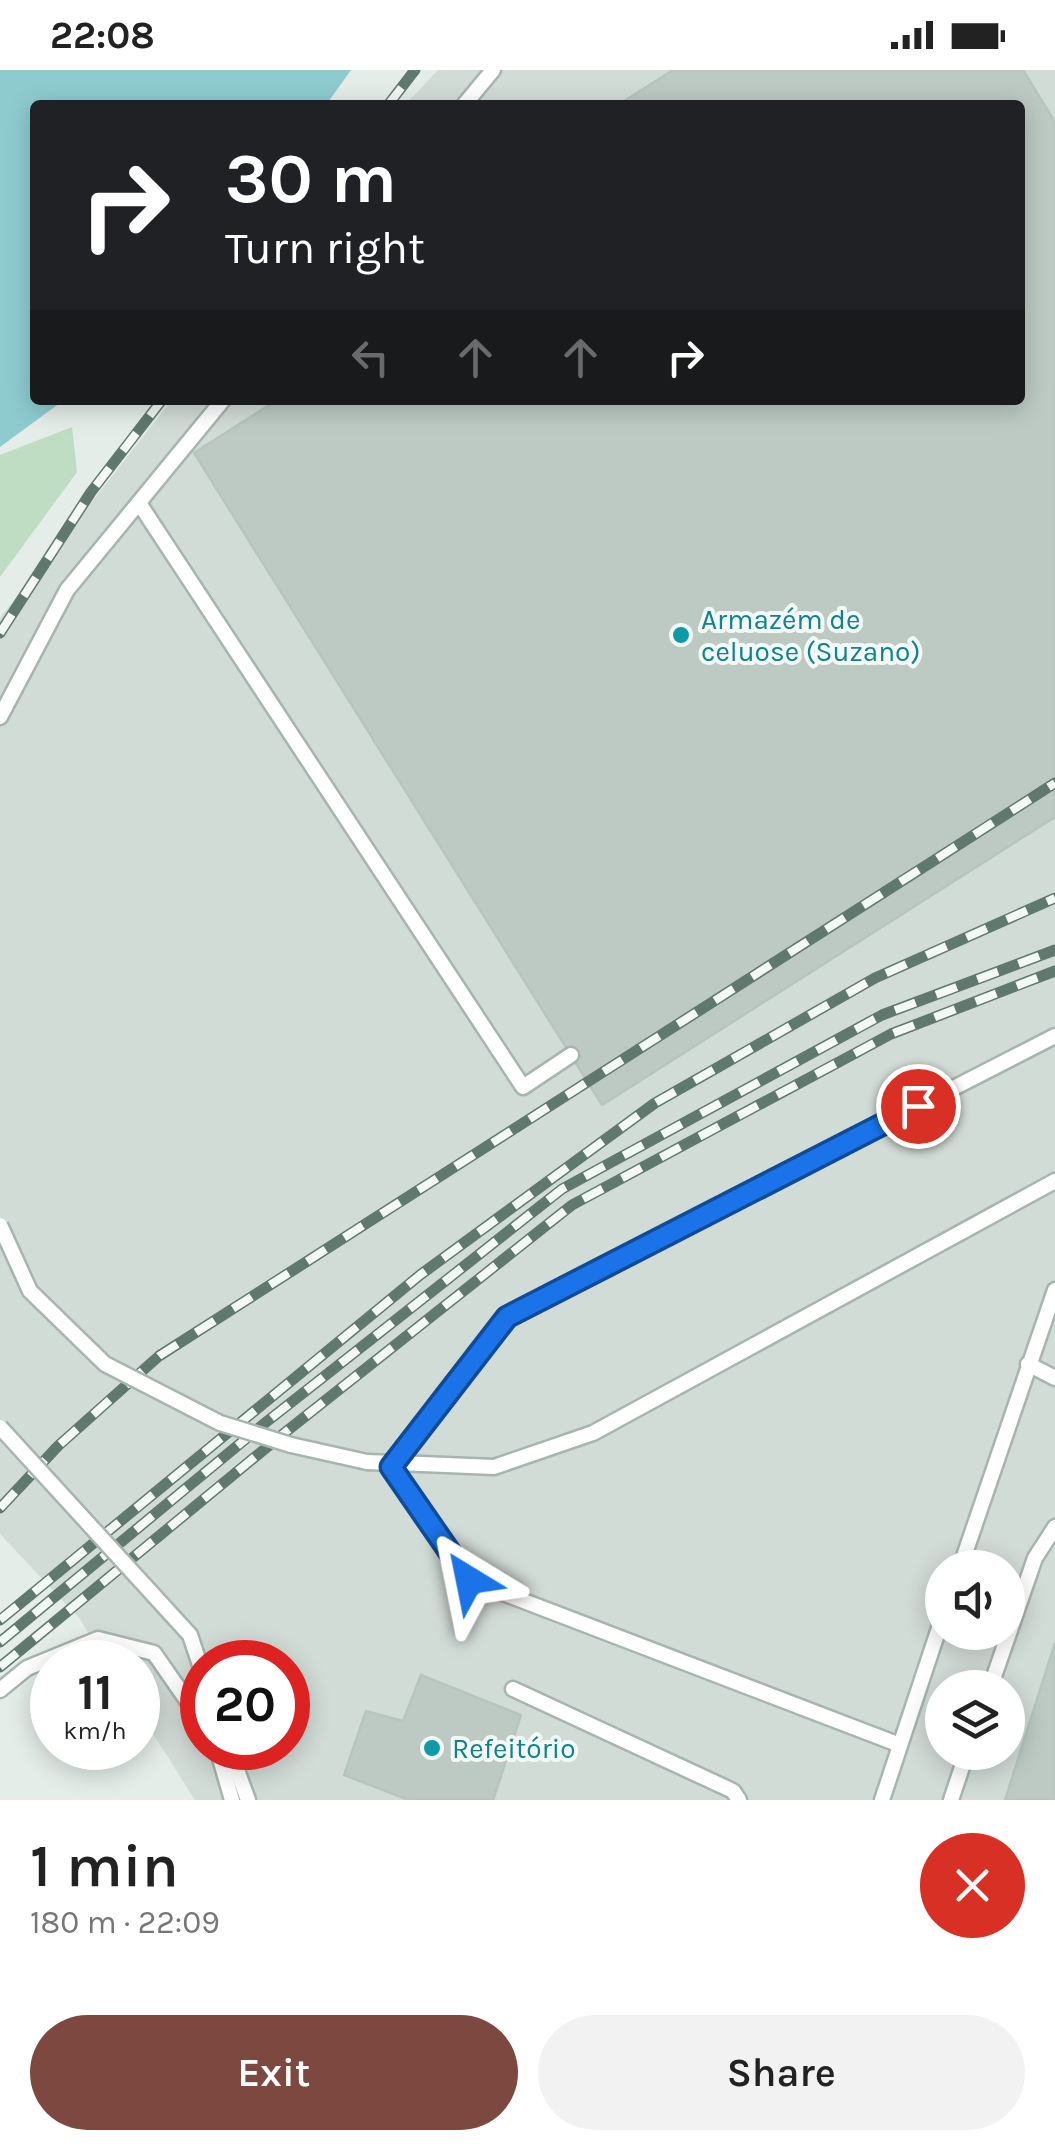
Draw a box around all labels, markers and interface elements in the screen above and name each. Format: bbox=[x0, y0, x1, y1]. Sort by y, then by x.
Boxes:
text: 22:08 bbox=[50, 13, 155, 58]
text: 30 m bbox=[225, 138, 397, 220]
icon: right bbox=[60, 140, 190, 270]
text: Turn right bbox=[225, 222, 425, 274]
icon: left bbox=[343, 330, 398, 385]
icon: ahead bbox=[448, 330, 503, 385]
icon: ahead bbox=[553, 330, 608, 385]
icon: right bbox=[658, 330, 713, 385]
place label: Armazém de celuose (Suzano) bbox=[701, 603, 920, 668]
marker: Armazém de celuose (Suzano) bbox=[670, 624, 692, 646]
pin bbox=[876, 1064, 961, 1149]
icon: arrive bbox=[891, 1079, 946, 1134]
position arrow bbox=[417, 1528, 521, 1632]
map controls bbox=[925, 1550, 1025, 1770]
button: sound bbox=[925, 1550, 1025, 1650]
speed limit sign: 20 bbox=[180, 1640, 310, 1770]
text: 11 bbox=[77, 1663, 113, 1722]
button: layers bbox=[925, 1670, 1025, 1770]
text: km/h bbox=[63, 1716, 127, 1745]
place label: Refeitório bbox=[452, 1732, 575, 1765]
marker: Refeitório bbox=[421, 1737, 443, 1759]
text: 1 min bbox=[30, 1831, 179, 1901]
button: close bbox=[920, 1833, 1025, 1938]
text: 180 m · 22:09 bbox=[30, 1904, 220, 1941]
button: Exit bbox=[30, 2015, 518, 2130]
button: Share bbox=[538, 2015, 1025, 2130]

